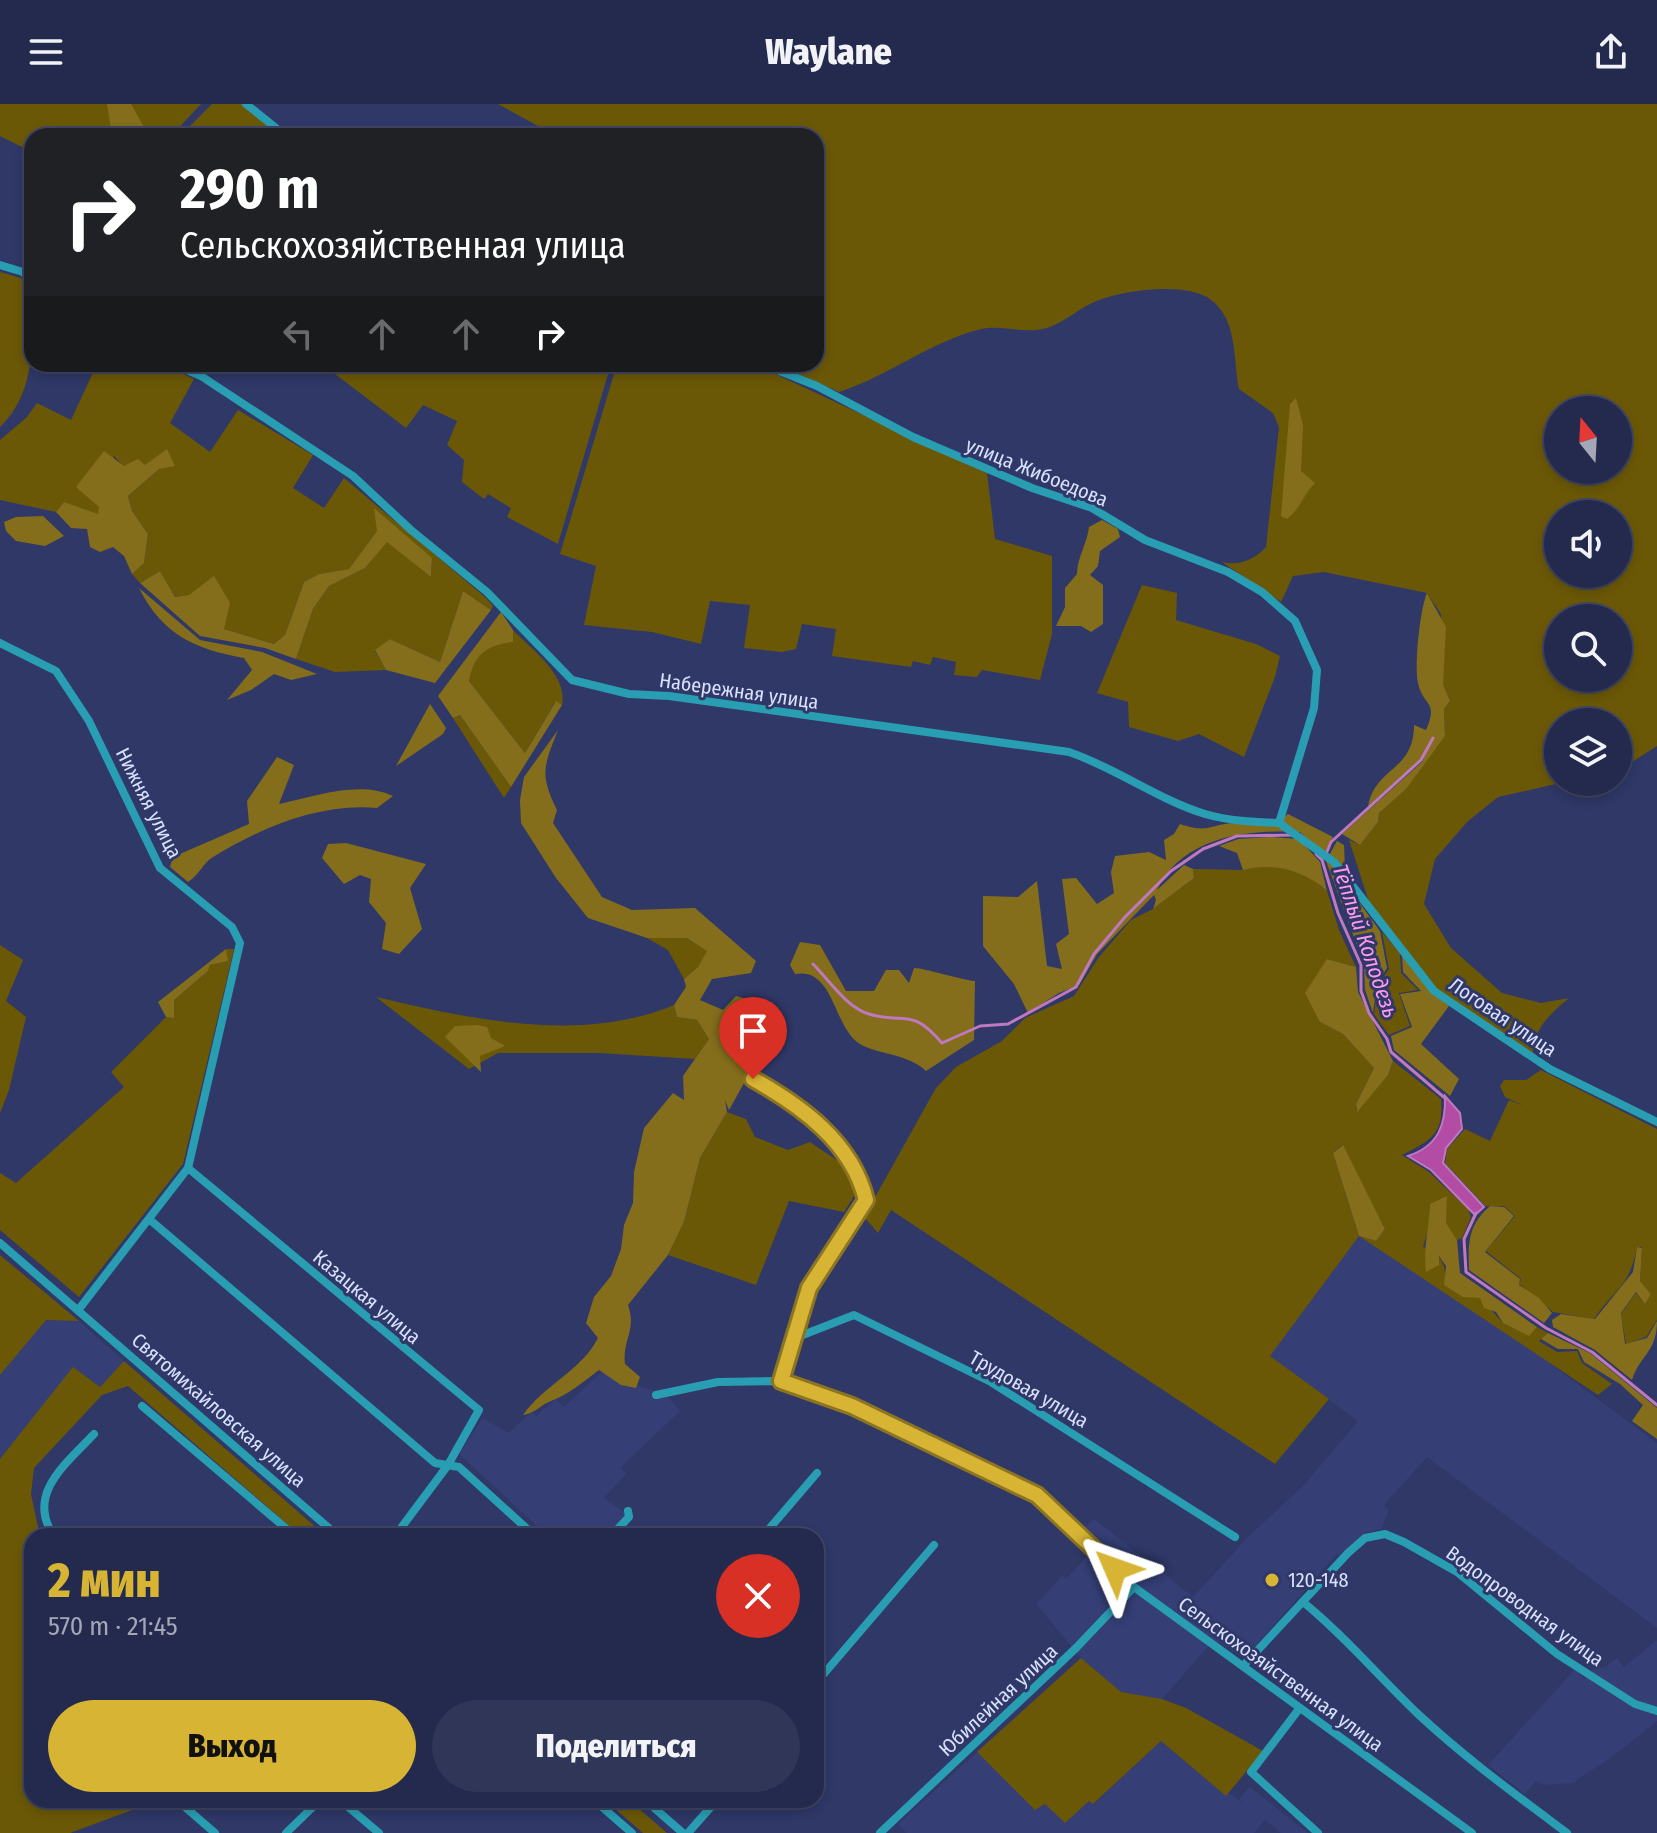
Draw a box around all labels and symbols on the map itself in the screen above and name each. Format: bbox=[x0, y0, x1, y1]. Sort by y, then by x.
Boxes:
north arrow bbox=[1544, 396, 1632, 484]
street label: улица Жибоедова bbox=[962, 433, 1112, 511]
street label: Набережная улица bbox=[658, 668, 820, 714]
street label: Нижняя улица bbox=[111, 744, 187, 862]
water label: Тёплый Колодезь bbox=[1327, 861, 1404, 1021]
street label: Логовая улица bbox=[1445, 972, 1561, 1062]
pin bbox=[719, 997, 787, 1079]
street label: Казацкая улица bbox=[308, 1245, 426, 1349]
street label: Святомихайловская улица bbox=[127, 1328, 311, 1492]
street label: Трудовая улица bbox=[965, 1345, 1093, 1433]
position arrow bbox=[1073, 1527, 1157, 1611]
street label: Водопроводная улица bbox=[1441, 1541, 1609, 1671]
place label: 120-148 bbox=[1288, 1568, 1349, 1592]
marker: 120-148 bbox=[1263, 1571, 1281, 1589]
street label: Сельскохозяйственная улица bbox=[1174, 1592, 1388, 1756]
street label: Юбилейная улица bbox=[934, 1639, 1062, 1761]

